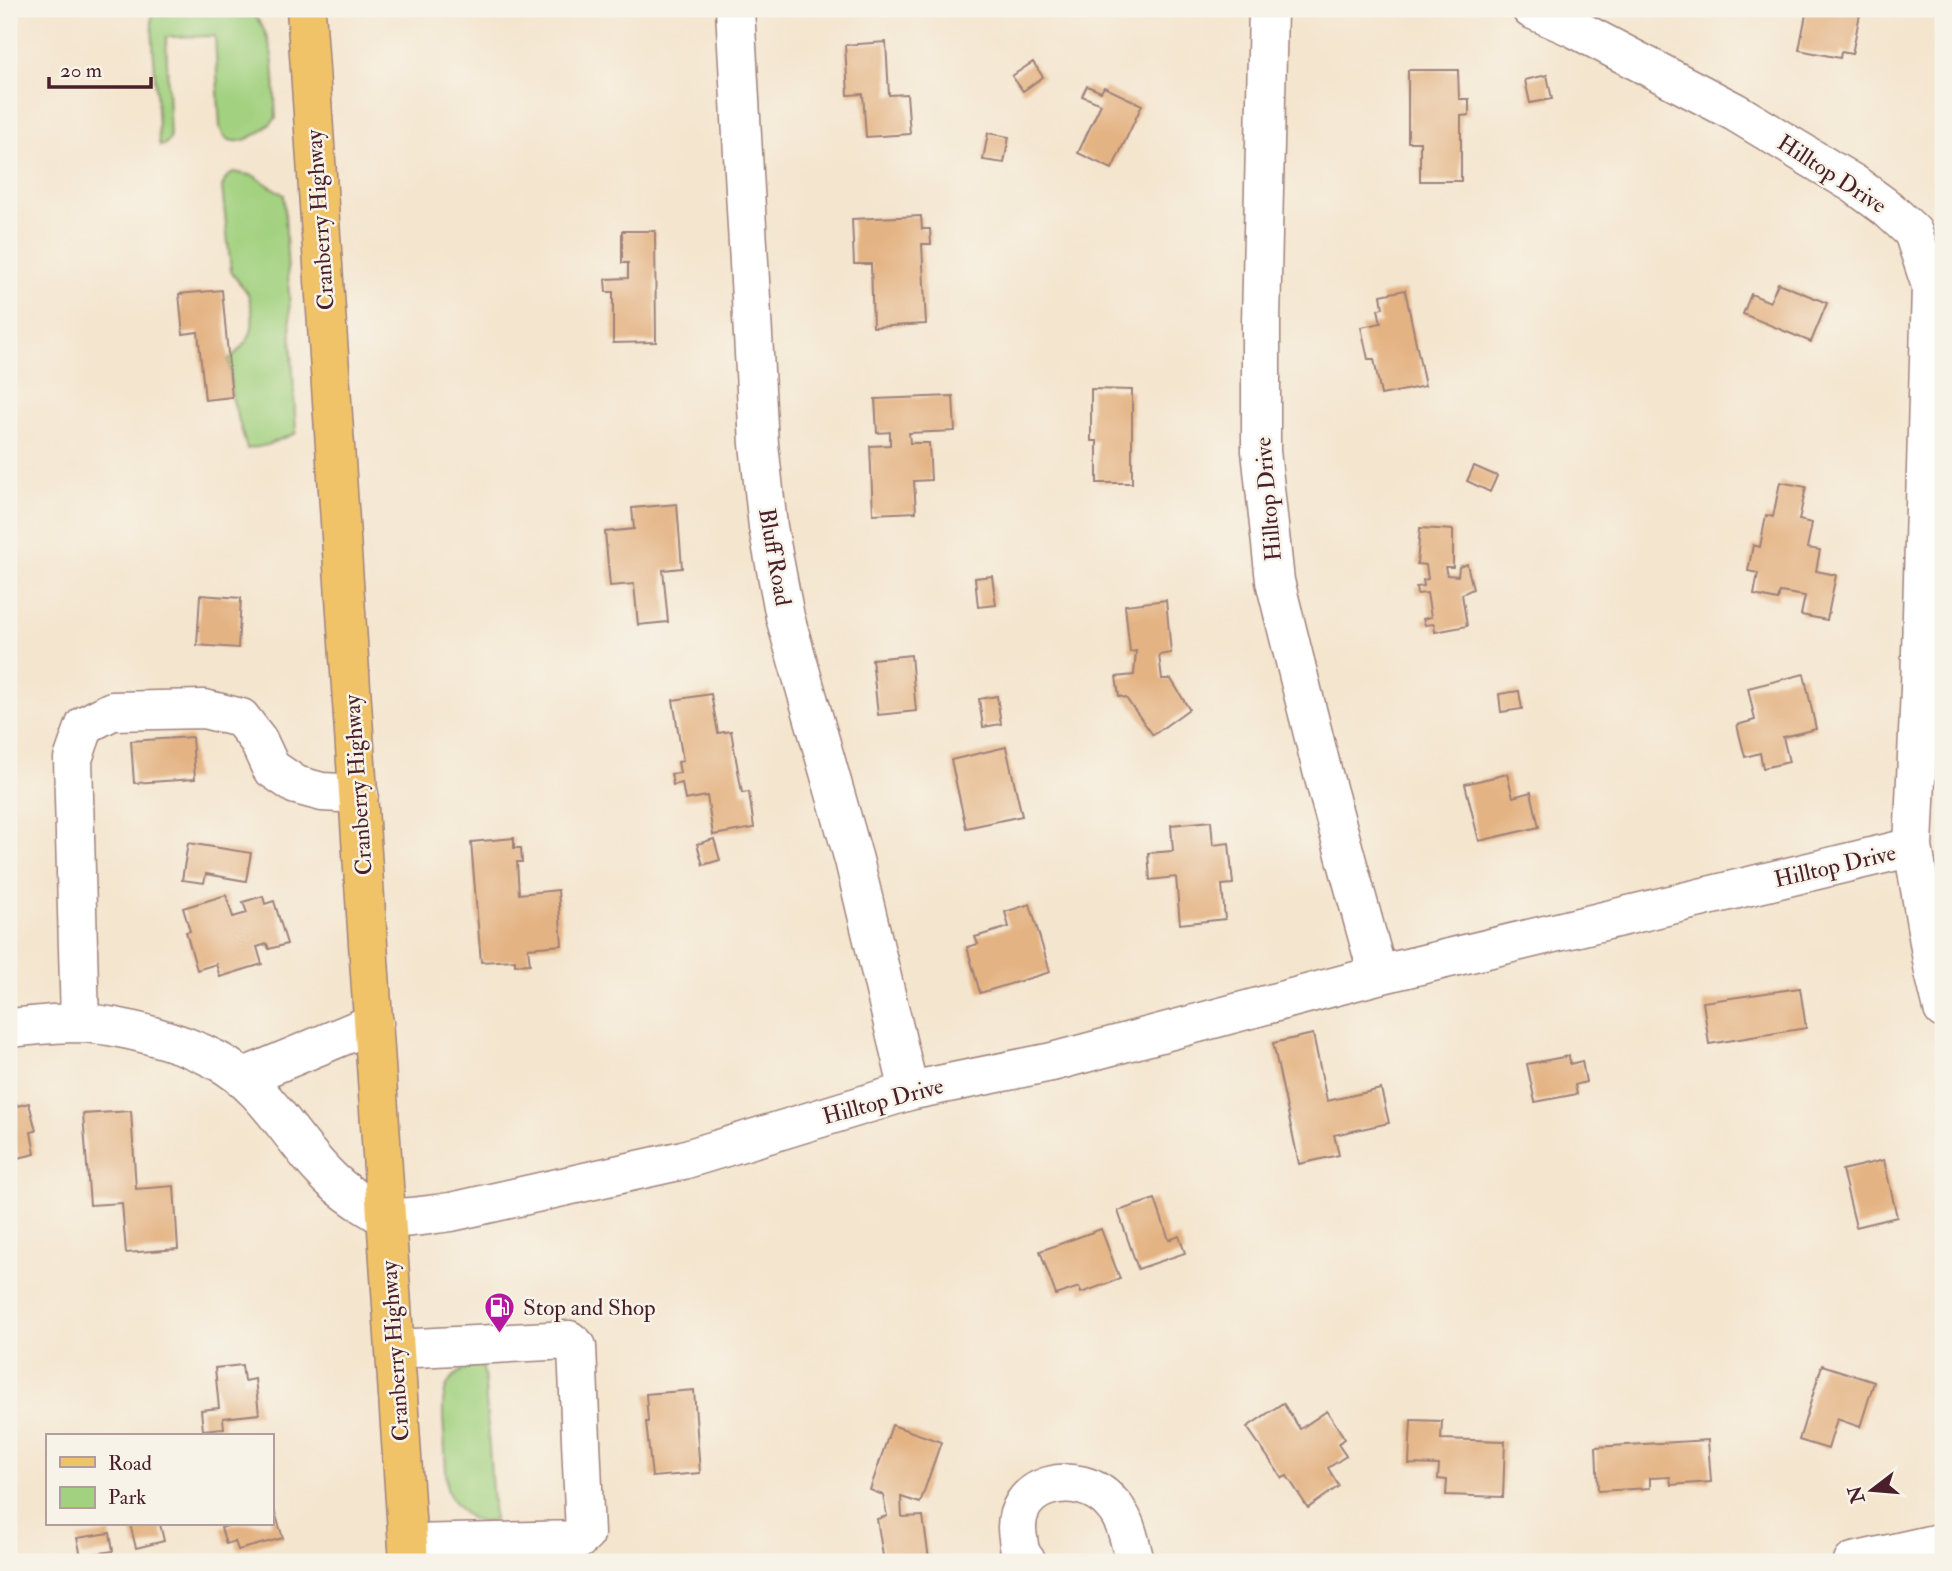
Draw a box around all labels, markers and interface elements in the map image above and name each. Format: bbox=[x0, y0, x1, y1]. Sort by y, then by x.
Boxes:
scale bar bbox=[49, 46, 150, 90]
text: 20 m bbox=[60, 57, 102, 84]
street label: Cranberry Highway bbox=[299, 128, 341, 311]
street label: Hilltop Drive bbox=[1771, 128, 1892, 221]
street label: Hilltop Drive bbox=[1248, 435, 1289, 562]
street label: Bluff Road bbox=[752, 506, 798, 608]
street label: Cranberry Highway bbox=[337, 693, 379, 876]
street label: Hilltop Drive bbox=[1771, 838, 1899, 895]
street label: Hilltop Drive bbox=[819, 1071, 947, 1132]
street label: Cranberry Highway bbox=[374, 1259, 416, 1442]
fuel station icon: Stop and Shop bbox=[483, 1290, 517, 1334]
place label: Stop and Shop bbox=[523, 1293, 656, 1323]
legend bbox=[46, 1434, 273, 1526]
text: Road bbox=[108, 1450, 153, 1477]
north arrow bbox=[1836, 1456, 1906, 1526]
text: N bbox=[1842, 1482, 1871, 1507]
text: Park bbox=[108, 1484, 146, 1511]

